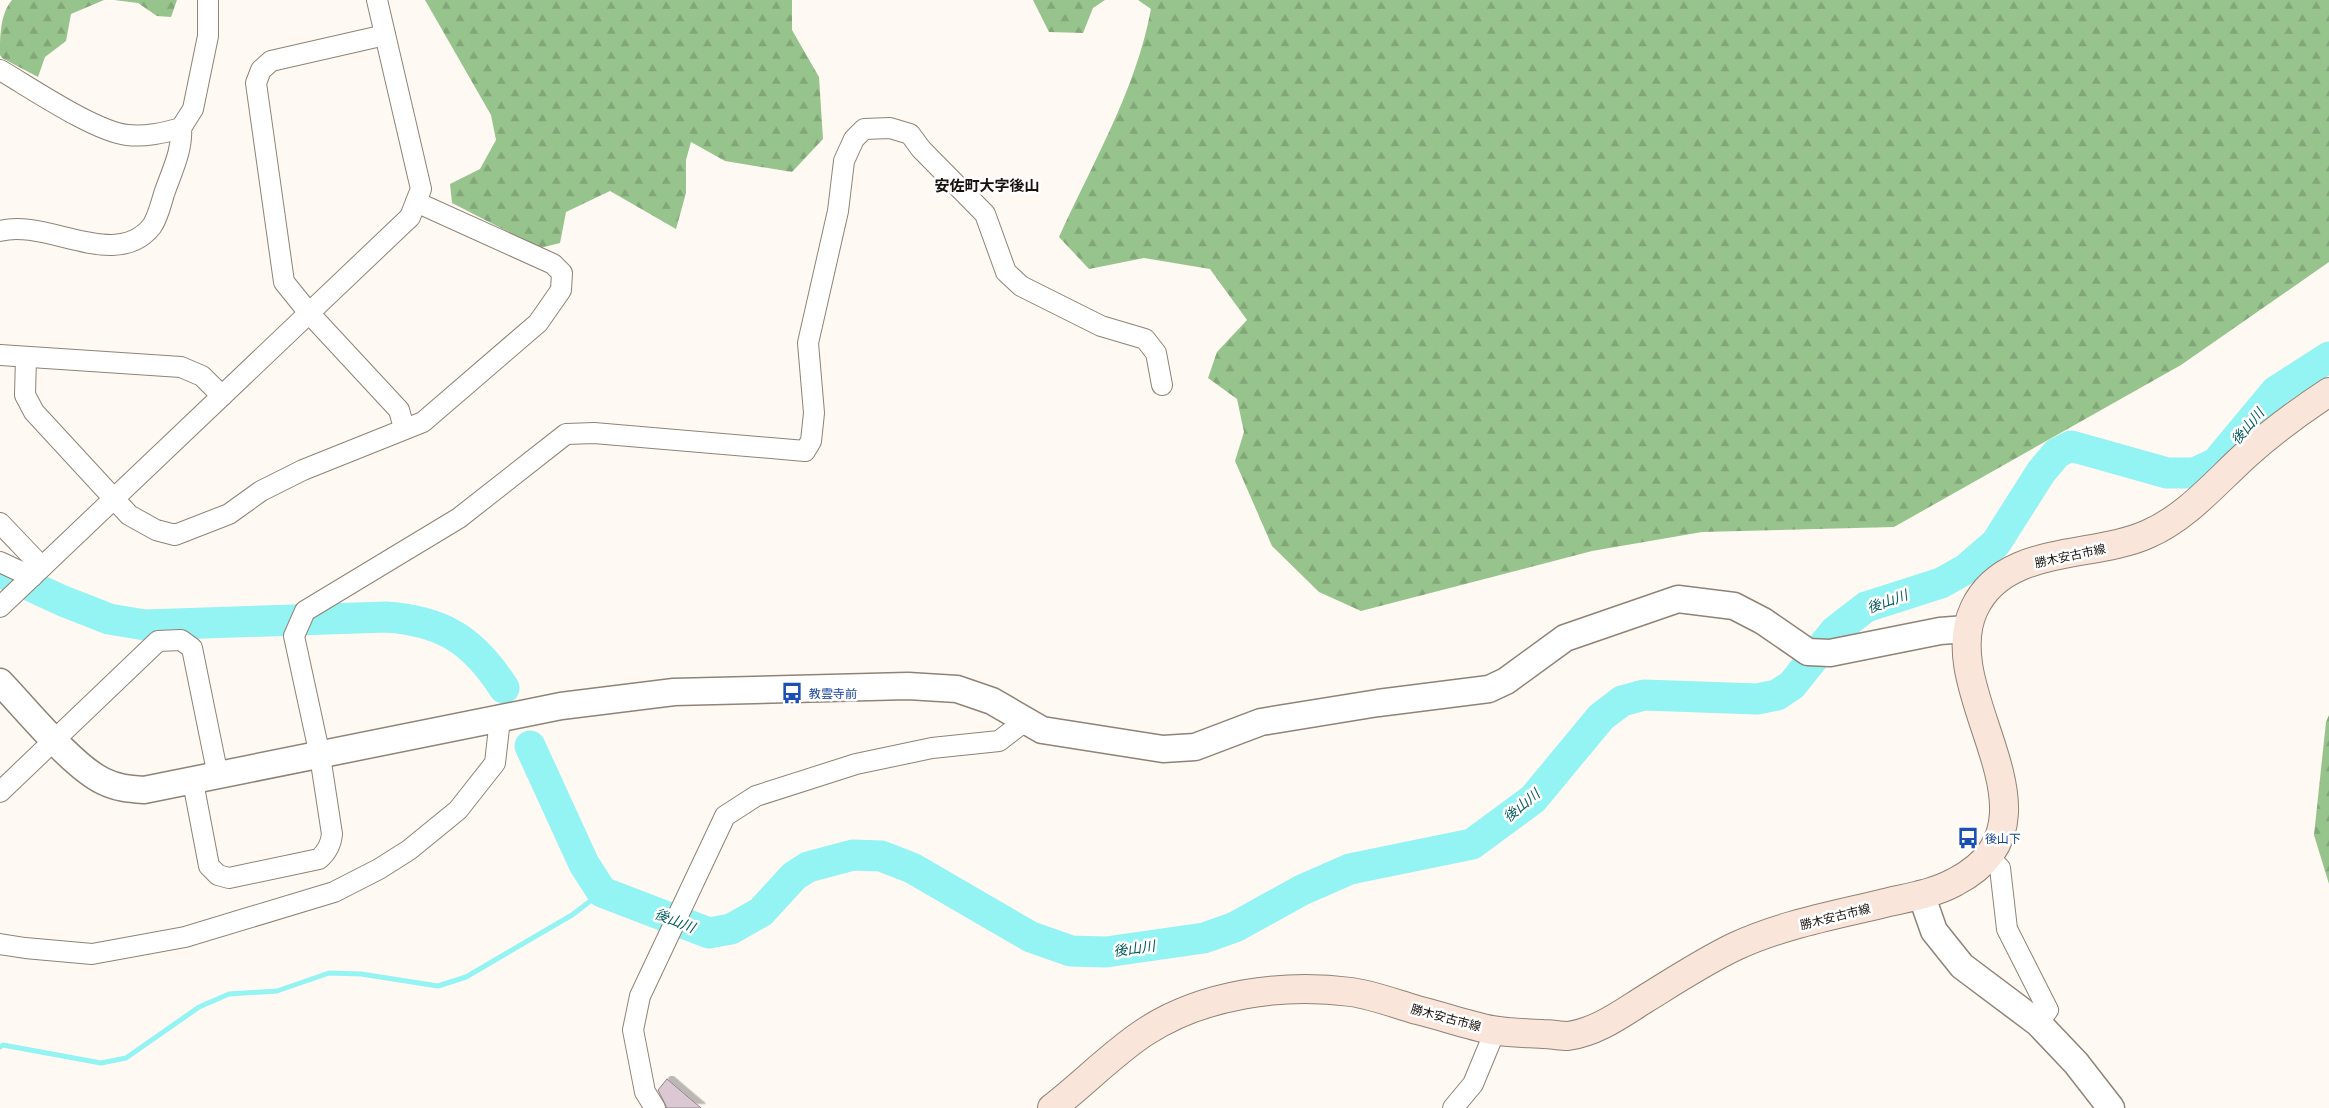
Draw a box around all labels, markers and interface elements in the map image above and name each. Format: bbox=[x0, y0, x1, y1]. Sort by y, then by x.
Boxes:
district label: 安佐町大字後山 bbox=[934, 176, 1040, 194]
water label: 後山川 bbox=[2227, 403, 2268, 448]
street label: 勝木安古市線 bbox=[2033, 541, 2107, 569]
water label: 後山川 bbox=[1864, 585, 1912, 616]
bus stop icon: 教雲寺前 bbox=[779, 680, 805, 706]
place label: 教雲寺前 bbox=[809, 686, 857, 700]
water label: 後山川 bbox=[1499, 784, 1544, 825]
bus stop icon: 後山下 bbox=[1955, 825, 1981, 851]
place label: 後山下 bbox=[1985, 831, 2021, 845]
street label: 勝木安古市線 bbox=[1798, 900, 1872, 932]
water label: 後山川 bbox=[652, 905, 700, 936]
water label: 後山川 bbox=[1112, 936, 1158, 959]
street label: 勝木安古市線 bbox=[1409, 1001, 1483, 1033]

